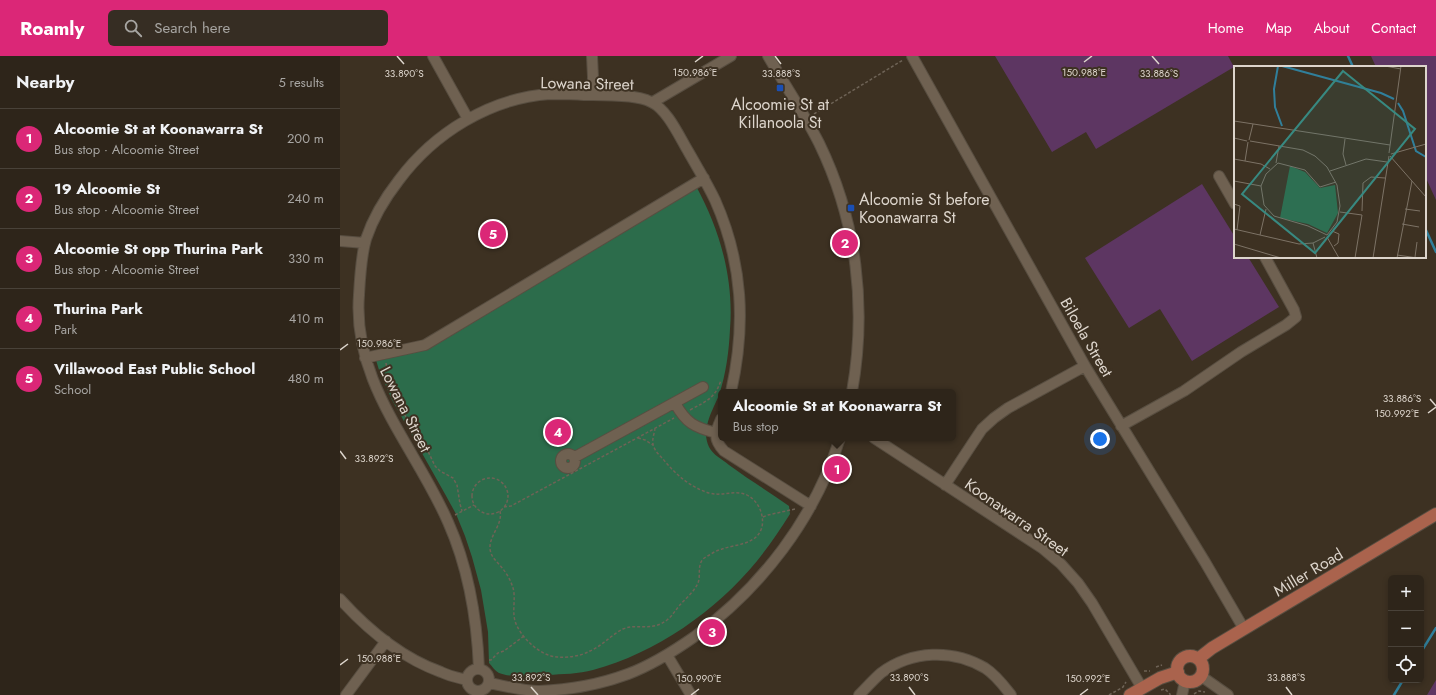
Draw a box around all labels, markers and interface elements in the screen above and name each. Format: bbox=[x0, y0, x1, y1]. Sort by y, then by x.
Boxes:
search box bbox=[108, 10, 388, 46]
text: Roamly bbox=[20, 15, 84, 42]
icon: search bbox=[122, 17, 144, 39]
text: Search here bbox=[154, 17, 230, 39]
text: Home bbox=[1208, 18, 1244, 38]
text: Map bbox=[1266, 18, 1292, 38]
text: About bbox=[1314, 18, 1349, 38]
text: Contact bbox=[1371, 18, 1416, 38]
text: 150.986°E bbox=[673, 65, 717, 80]
text: 150.988°E bbox=[1062, 65, 1106, 80]
text: 33.890°S bbox=[384, 66, 424, 81]
text: 33.888°S bbox=[762, 66, 801, 81]
text: 33.886°S bbox=[1140, 66, 1179, 81]
inset map bbox=[1234, 66, 1426, 258]
text: Nearby bbox=[16, 70, 74, 94]
street label: Lowana Street bbox=[540, 71, 634, 96]
text: 5 results bbox=[278, 73, 324, 92]
marker: Alcoomie St at Killanoola St bbox=[775, 83, 785, 93]
place label: Alcoomie St at Killanoola St bbox=[731, 93, 829, 134]
text: Alcoomie St at Koonawarra St bbox=[54, 118, 263, 140]
text: 1 bbox=[26, 129, 32, 148]
text: 200 m bbox=[287, 129, 324, 148]
text: Bus stop · Alcoomie Street bbox=[54, 140, 199, 159]
text: 19 Alcoomie St bbox=[54, 178, 160, 200]
place label: Alcoomie St before Koonawarra St bbox=[859, 188, 990, 229]
text: 2 bbox=[25, 189, 33, 208]
text: 240 m bbox=[287, 189, 324, 208]
text: Bus stop · Alcoomie Street bbox=[54, 200, 199, 219]
marker: Alcoomie St before Koonawarra St bbox=[846, 203, 856, 213]
pin: 5 bbox=[480, 219, 506, 249]
pin: 2 bbox=[832, 228, 858, 258]
text: Alcoomie St opp Thurina Park bbox=[54, 238, 263, 260]
text: 3 bbox=[25, 249, 33, 268]
text: 330 m bbox=[288, 249, 324, 268]
text: Bus stop · Alcoomie Street bbox=[54, 260, 199, 279]
street label: Biloela Street bbox=[1055, 293, 1119, 381]
text: Thurina Park bbox=[54, 298, 143, 320]
text: 4 bbox=[24, 309, 34, 328]
text: 410 m bbox=[289, 309, 324, 328]
text: Park bbox=[54, 320, 77, 339]
text: 150.986°E bbox=[357, 336, 401, 351]
text: Villawood East Public School bbox=[54, 358, 255, 380]
street label: Lowana Street bbox=[374, 362, 437, 456]
text: 5 bbox=[25, 369, 33, 388]
text: 480 m bbox=[287, 369, 324, 388]
text: School bbox=[54, 380, 91, 399]
popup bbox=[718, 389, 956, 441]
text: 33.886°S bbox=[1383, 391, 1422, 406]
text: Alcoomie St at Koonawarra St bbox=[733, 395, 941, 417]
text: 150.992°E bbox=[1375, 406, 1419, 421]
pin: 4 bbox=[545, 417, 571, 447]
text: Bus stop bbox=[733, 417, 779, 436]
your location bbox=[1090, 429, 1110, 449]
text: 33.892°S bbox=[355, 451, 394, 466]
pin: 1 bbox=[824, 454, 850, 484]
street label: Koonawarra Street bbox=[960, 473, 1074, 562]
street label: Miller Road bbox=[1269, 543, 1347, 602]
map controls bbox=[1388, 575, 1424, 683]
button: + bbox=[1388, 575, 1424, 611]
button: − bbox=[1388, 611, 1424, 647]
pin: 3 bbox=[699, 617, 725, 647]
button: locate bbox=[1388, 647, 1424, 683]
text: 150.988°E bbox=[357, 651, 401, 666]
text: 33.892°S bbox=[512, 670, 551, 685]
text: 33.890°S bbox=[889, 670, 929, 685]
text: 33.888°S bbox=[1267, 670, 1306, 685]
text: 150.990°E bbox=[677, 671, 721, 686]
text: 150.992°E bbox=[1066, 671, 1110, 686]

